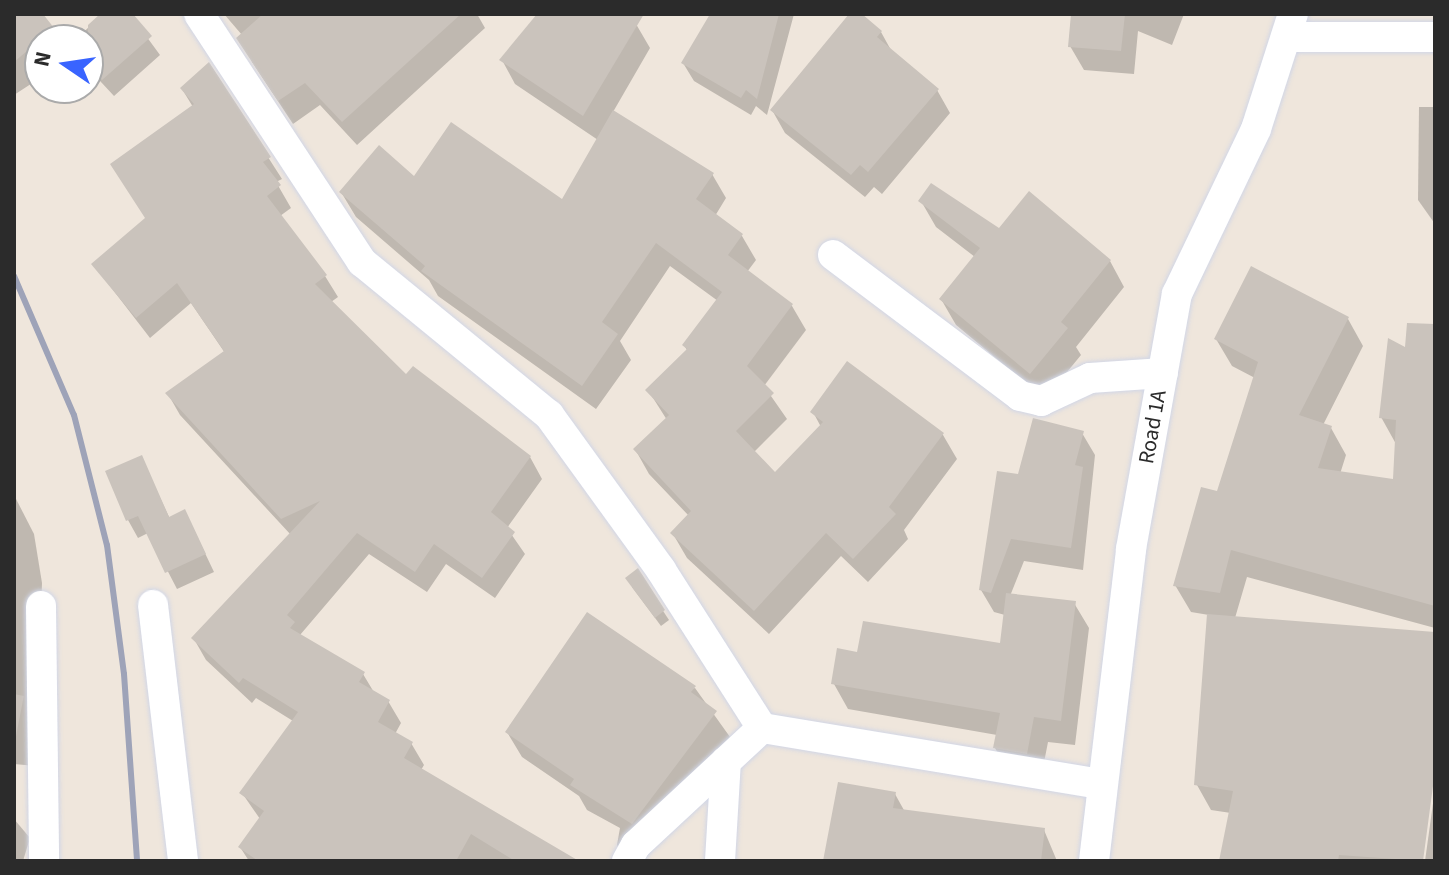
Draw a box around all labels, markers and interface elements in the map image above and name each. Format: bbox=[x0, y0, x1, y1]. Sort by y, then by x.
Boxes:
north arrow bbox=[24, 24, 104, 104]
text: N bbox=[25, 48, 60, 70]
street label: Road 1A bbox=[1134, 388, 1172, 466]

